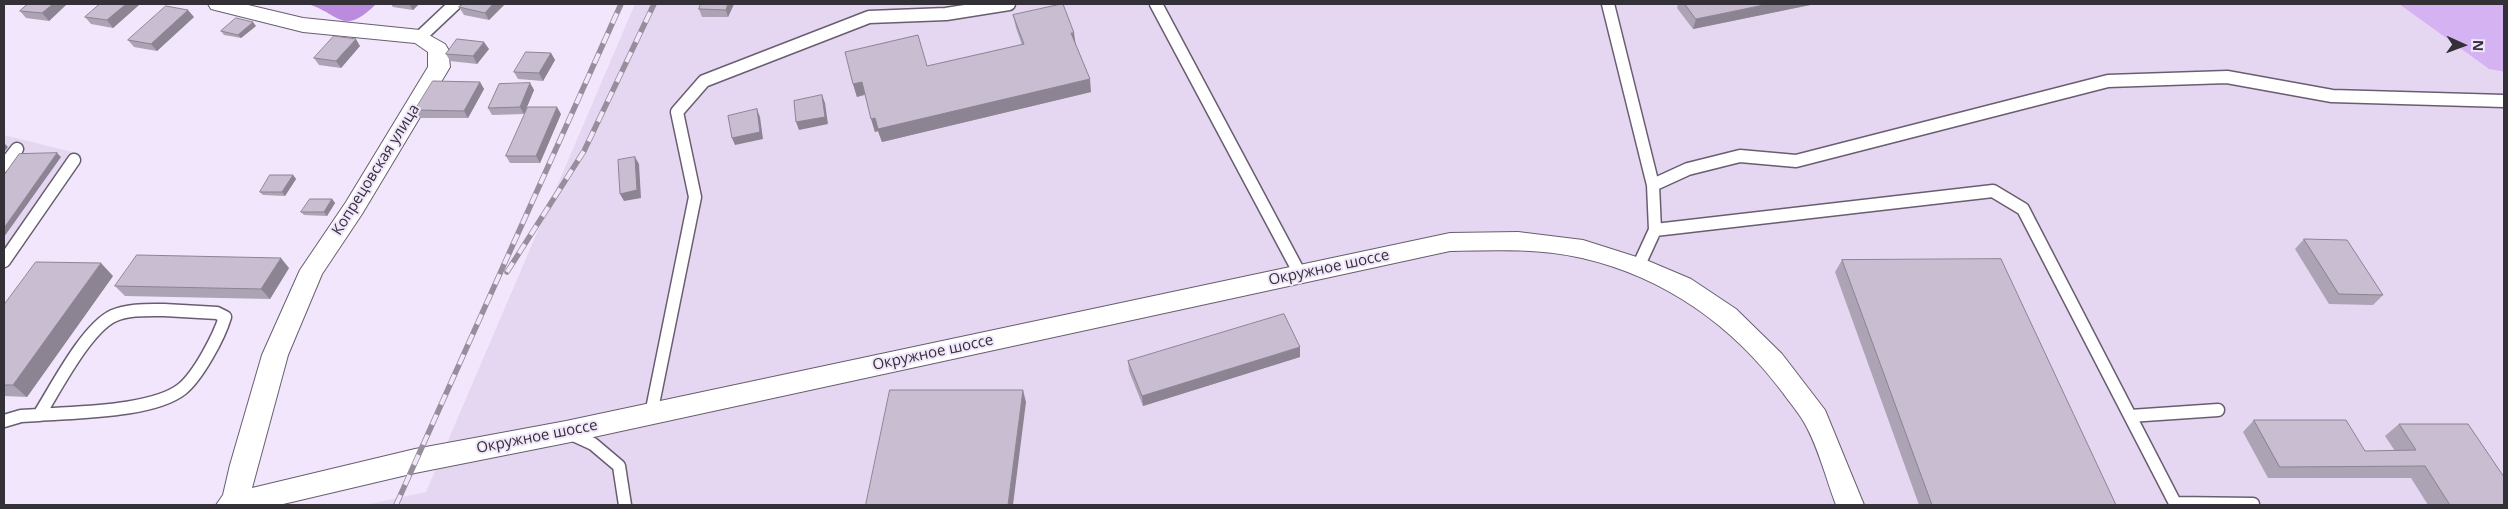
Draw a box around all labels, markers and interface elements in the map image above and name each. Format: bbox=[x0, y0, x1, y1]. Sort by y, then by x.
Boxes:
north arrow bbox=[2438, 20, 2488, 70]
text: N bbox=[2469, 40, 2488, 52]
street label: Копрецовская улица bbox=[328, 101, 424, 239]
street label: Окружное шоссе bbox=[1267, 246, 1391, 290]
street label: Окружное шоссе bbox=[871, 331, 995, 375]
street label: Окружное шоссе bbox=[475, 416, 599, 458]

